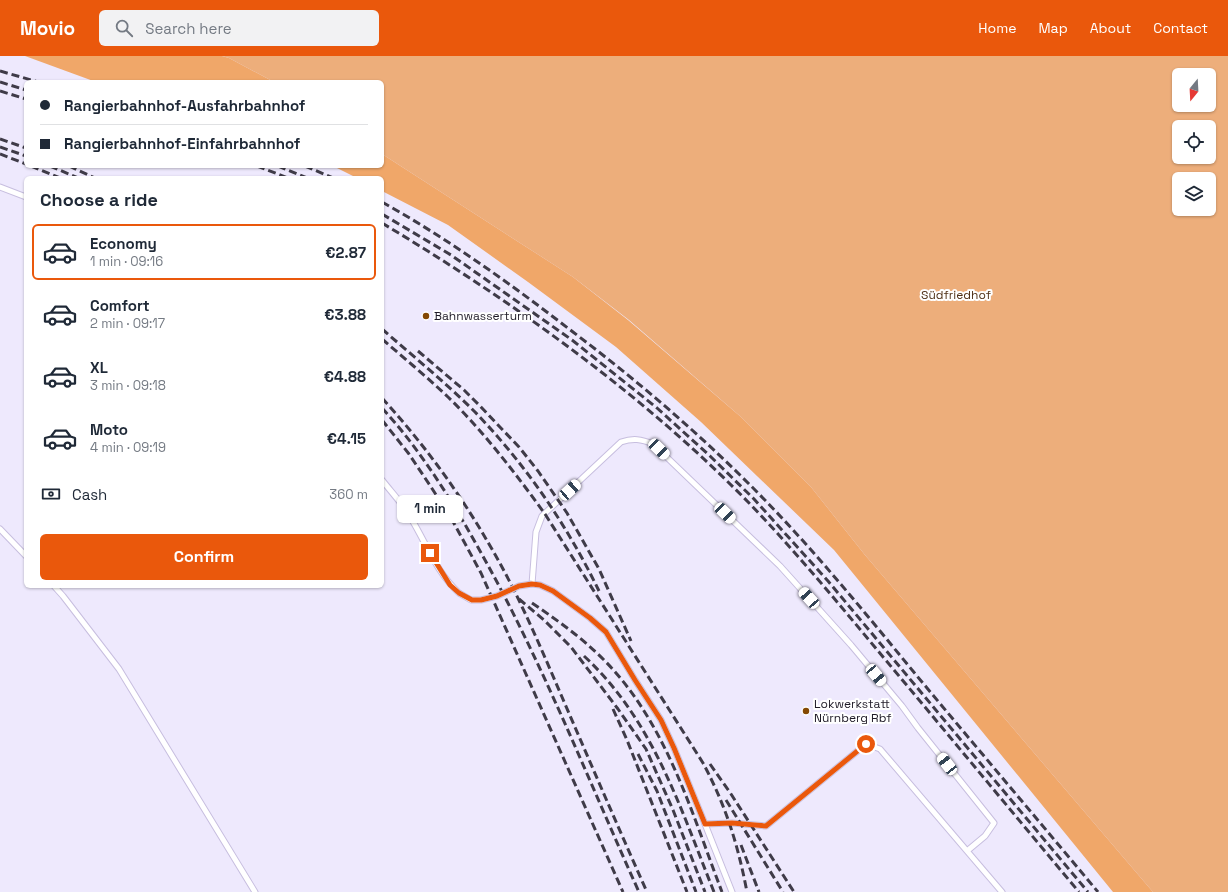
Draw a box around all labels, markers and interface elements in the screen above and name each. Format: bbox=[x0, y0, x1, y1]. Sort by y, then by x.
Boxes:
search box bbox=[99, 10, 379, 46]
text: Movio bbox=[20, 16, 75, 41]
icon: search bbox=[113, 17, 135, 39]
text: Search here bbox=[145, 19, 232, 38]
text: Home bbox=[978, 19, 1016, 37]
text: Map bbox=[1038, 19, 1068, 37]
text: About bbox=[1090, 19, 1131, 37]
text: Contact bbox=[1153, 19, 1208, 37]
north arrow bbox=[1172, 68, 1216, 112]
map controls bbox=[1172, 68, 1216, 216]
text: Rangierbahnhof-Ausfahrbahnhof bbox=[64, 96, 305, 115]
button: locate bbox=[1172, 120, 1216, 164]
text: Rangierbahnhof-Einfahrbahnhof bbox=[64, 134, 300, 153]
button: layers bbox=[1172, 172, 1216, 216]
text: Choose a ride bbox=[40, 188, 158, 211]
icon: car bbox=[42, 234, 78, 270]
text: Economy bbox=[90, 234, 157, 253]
text: €2.87 bbox=[325, 243, 366, 262]
text: 1 min · 09:16 bbox=[90, 253, 163, 270]
park label: Südfriedhof bbox=[921, 287, 991, 303]
icon: car bbox=[42, 296, 78, 332]
text: Comfort bbox=[90, 296, 150, 315]
text: €3.88 bbox=[324, 305, 366, 324]
place label: Bahnwasserturm bbox=[434, 308, 532, 324]
marker: Bahnwasserturm bbox=[421, 311, 431, 321]
text: 2 min · 09:17 bbox=[90, 315, 165, 332]
icon: car bbox=[42, 358, 78, 394]
text: XL bbox=[90, 358, 108, 377]
text: €4.88 bbox=[324, 367, 366, 386]
text: 3 min · 09:18 bbox=[90, 377, 166, 394]
icon: car bbox=[42, 420, 78, 456]
text: Moto bbox=[90, 420, 128, 439]
text: €4.15 bbox=[327, 429, 366, 448]
car bbox=[646, 436, 672, 462]
text: 4 min · 09:19 bbox=[90, 439, 166, 456]
car bbox=[557, 478, 583, 502]
icon: cash bbox=[40, 483, 62, 505]
text: Cash bbox=[72, 485, 107, 504]
text: 360 m bbox=[329, 486, 368, 503]
callout: 1 min bbox=[397, 495, 463, 523]
text: 1 min bbox=[414, 500, 446, 517]
car bbox=[712, 500, 738, 526]
button: Confirm bbox=[40, 534, 368, 580]
route end bbox=[421, 544, 439, 562]
car bbox=[797, 585, 821, 611]
car bbox=[864, 662, 888, 688]
place label: Lokwerkstatt Nürnberg Rbf bbox=[814, 696, 892, 726]
marker: Lokwerkstatt Nürnberg Rbf bbox=[801, 706, 811, 716]
route start bbox=[857, 735, 875, 753]
car bbox=[935, 751, 959, 777]

